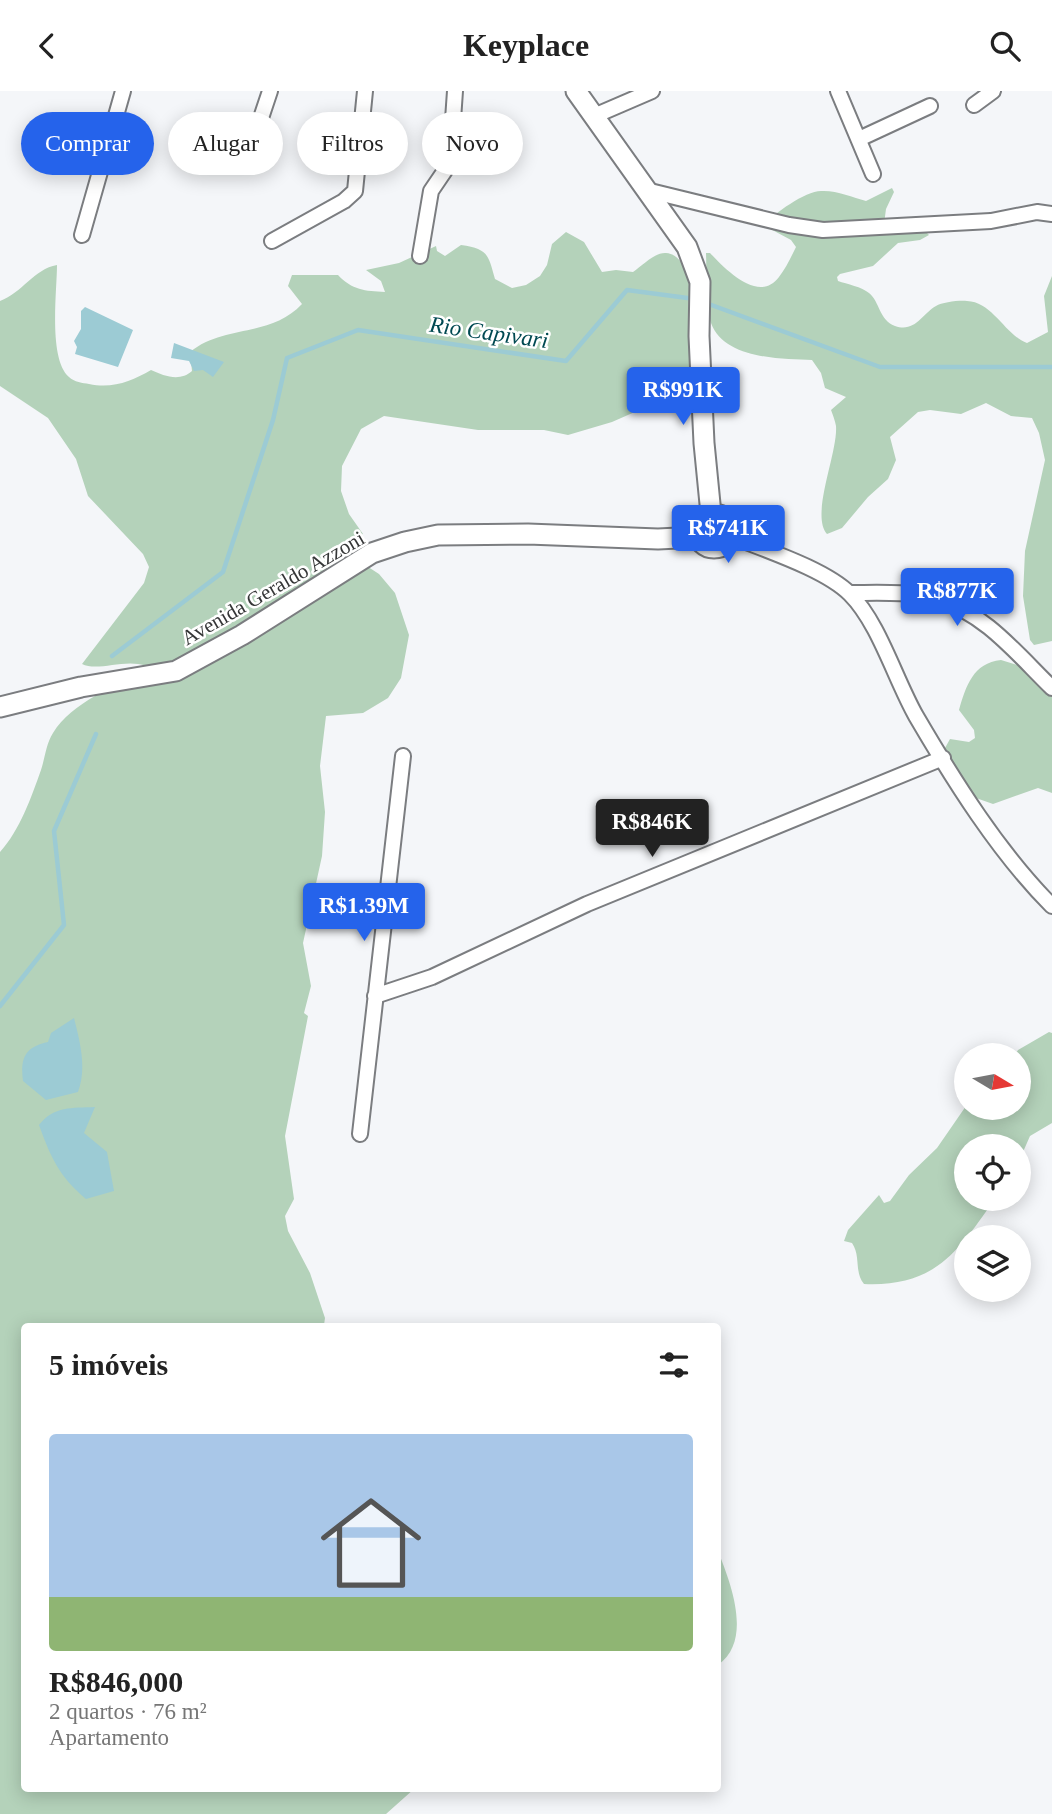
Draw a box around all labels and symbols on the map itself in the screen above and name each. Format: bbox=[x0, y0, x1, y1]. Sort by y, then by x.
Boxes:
water label: Rio Capivari bbox=[427, 312, 550, 353]
pin: R$991K bbox=[626, 367, 740, 427]
pin: R$741K bbox=[671, 505, 785, 565]
street label: Avenida Geraldo Azzoni bbox=[177, 526, 369, 650]
pin: R$877K bbox=[900, 568, 1014, 628]
pin: R$846K bbox=[595, 799, 709, 859]
pin: R$1.39M bbox=[299, 883, 429, 943]
north arrow bbox=[954, 1043, 1031, 1120]

